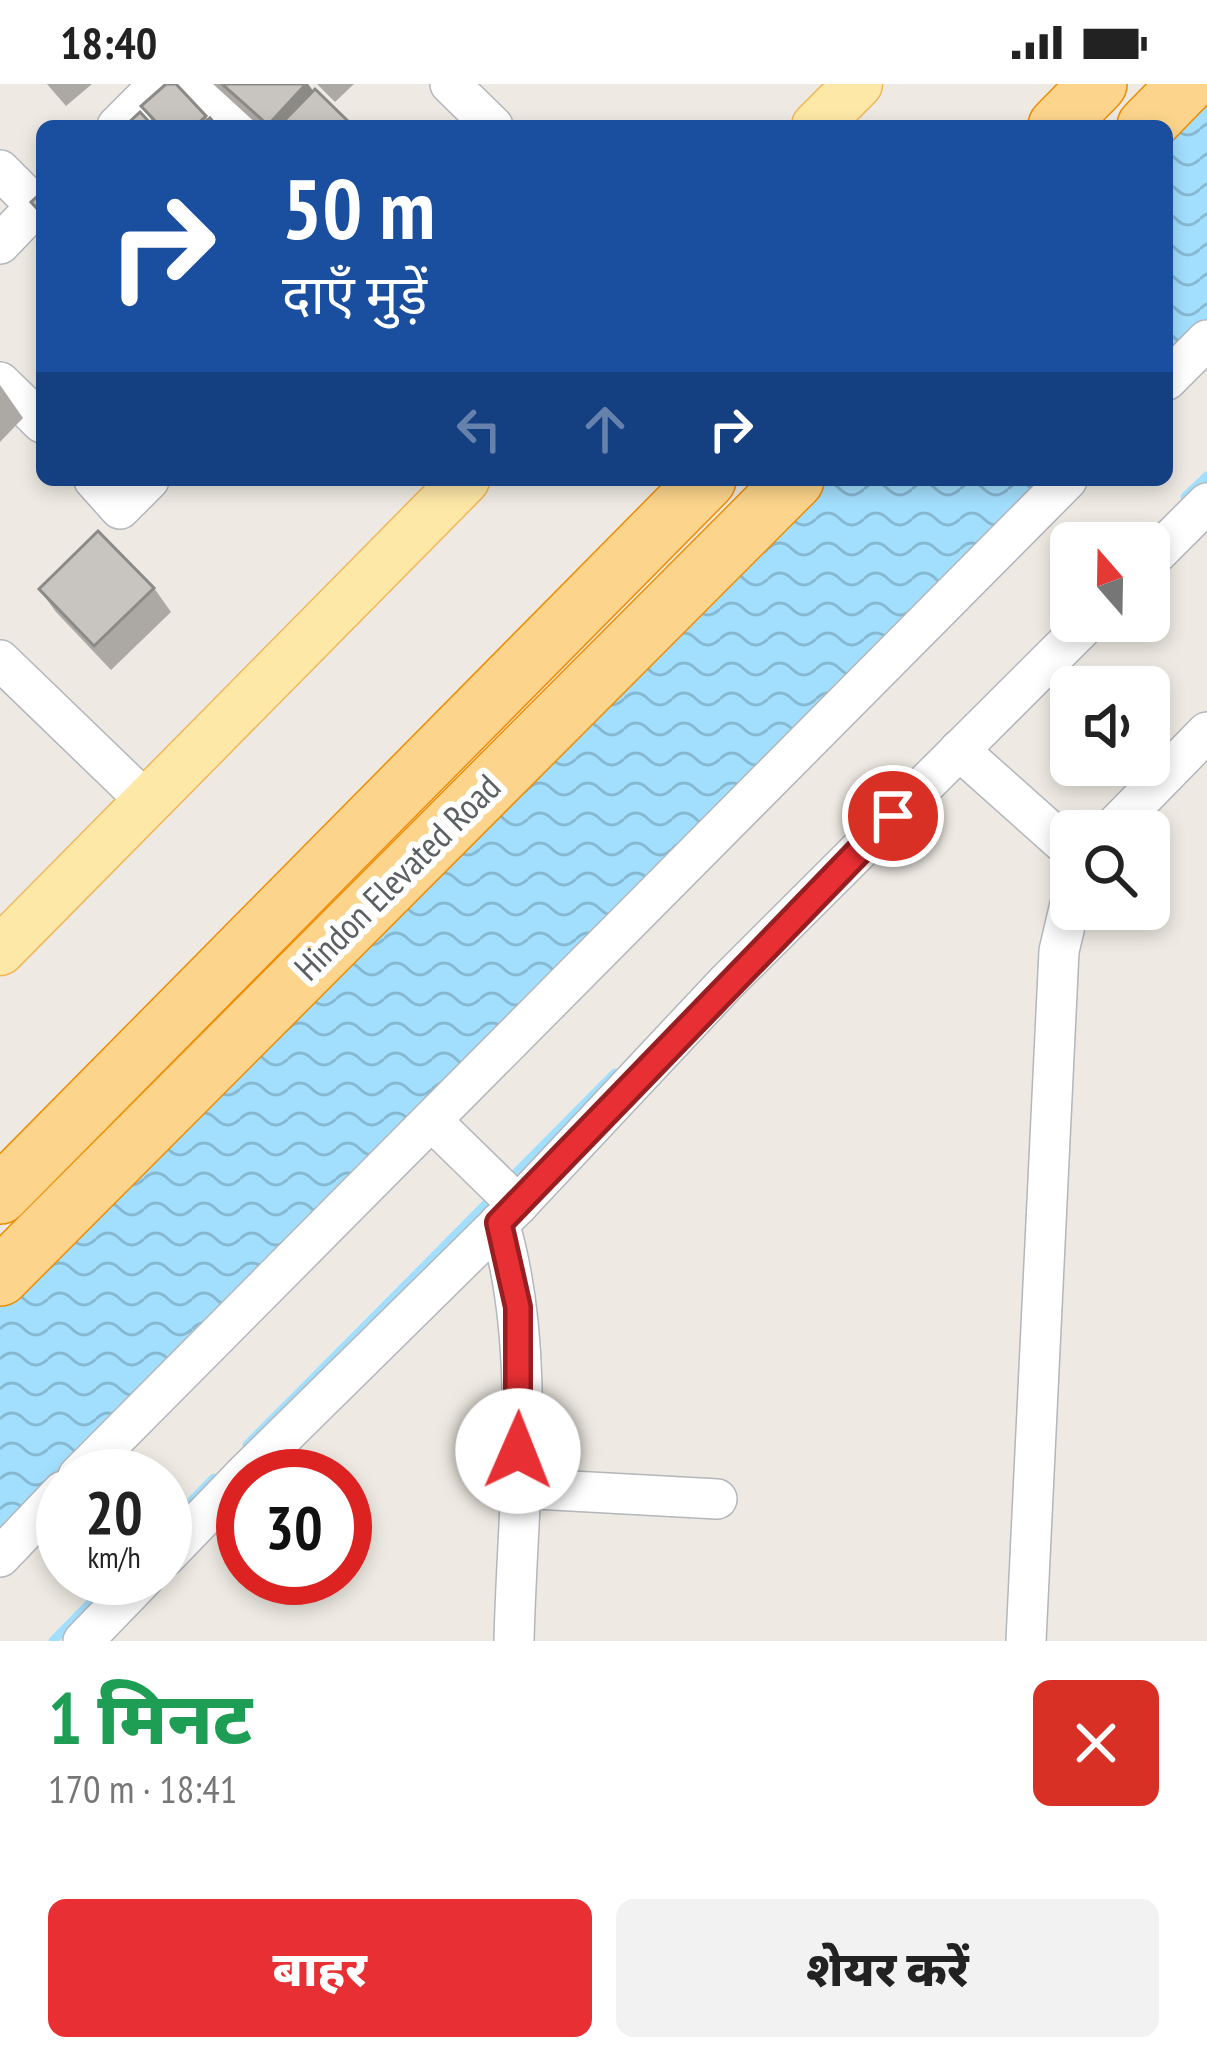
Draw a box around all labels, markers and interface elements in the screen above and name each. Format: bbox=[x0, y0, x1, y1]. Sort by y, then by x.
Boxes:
text: 18:40 bbox=[60, 13, 157, 71]
text: 50 m bbox=[282, 153, 435, 262]
icon: right bbox=[84, 168, 240, 324]
text: दाएँ मुड़ें bbox=[282, 259, 427, 329]
icon: left bbox=[446, 396, 512, 462]
icon: ahead bbox=[572, 396, 638, 462]
icon: right bbox=[698, 396, 764, 462]
north arrow bbox=[1050, 522, 1170, 642]
map controls bbox=[1050, 522, 1170, 930]
button: sound bbox=[1050, 666, 1170, 786]
street label: Hindon Elevated Road bbox=[283, 763, 510, 990]
pin bbox=[842, 765, 944, 867]
icon: arrive bbox=[860, 783, 926, 849]
button: search bbox=[1050, 810, 1170, 930]
position arrow bbox=[455, 1388, 581, 1514]
speed limit sign: 30 bbox=[216, 1449, 372, 1605]
text: 20 bbox=[85, 1473, 143, 1551]
text: km/h bbox=[87, 1537, 141, 1576]
text: 1 मिनट bbox=[48, 1671, 252, 1764]
button: close bbox=[1033, 1680, 1159, 1806]
text: 170 m · 18:41 bbox=[48, 1763, 237, 1814]
button: बाहर bbox=[48, 1899, 592, 2037]
button: शेयर करें bbox=[616, 1899, 1159, 2037]

